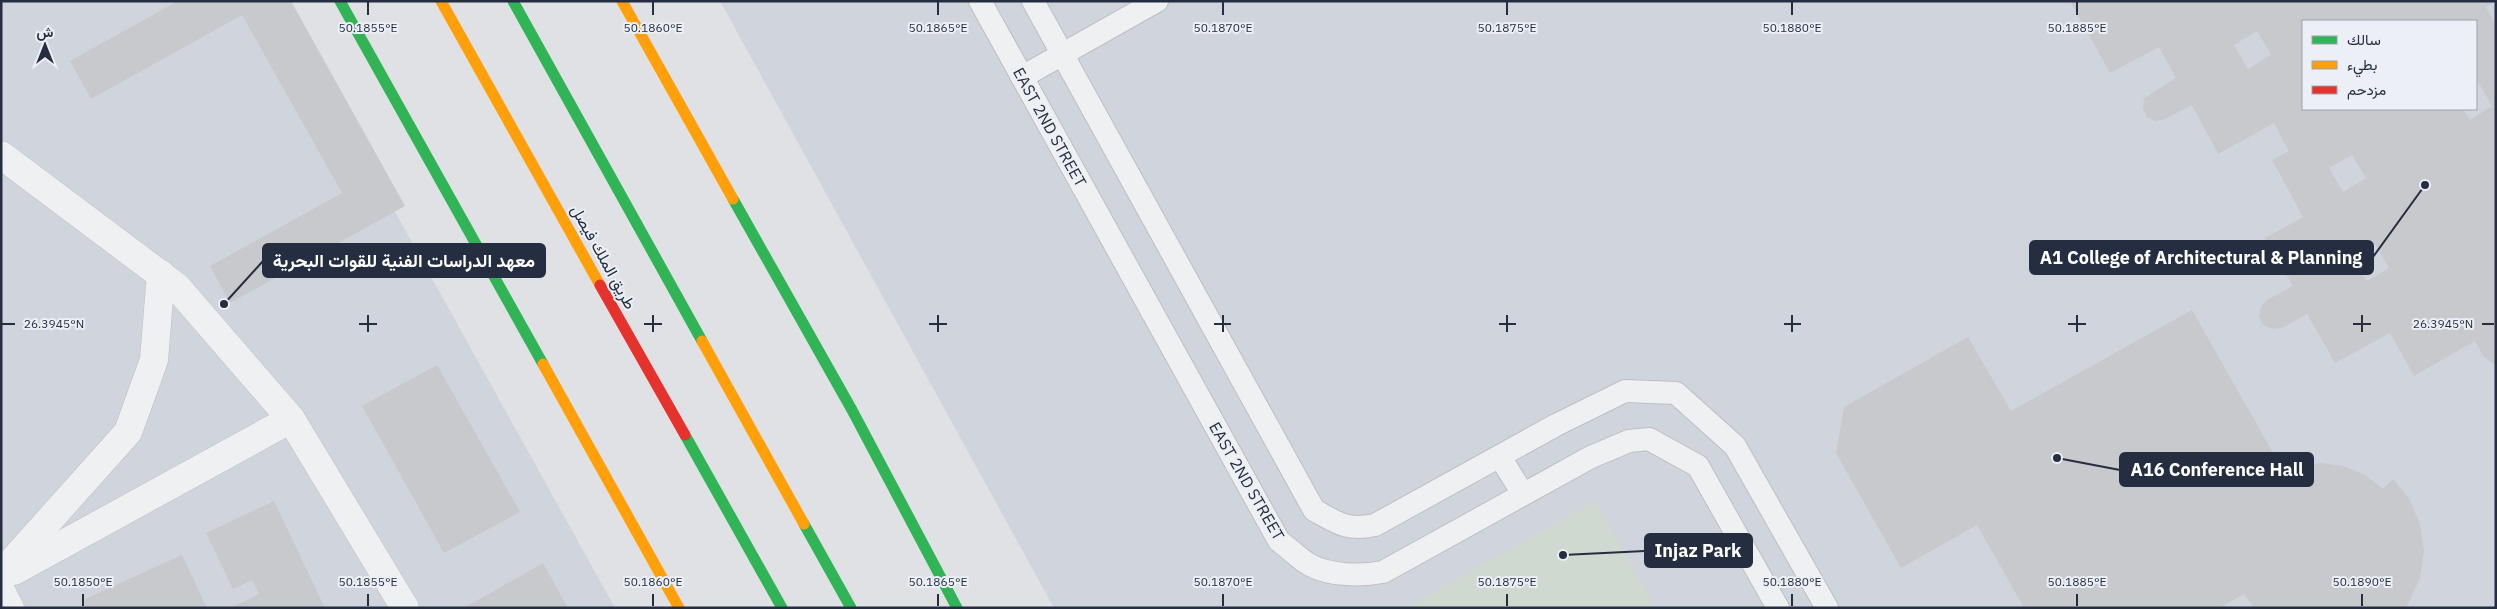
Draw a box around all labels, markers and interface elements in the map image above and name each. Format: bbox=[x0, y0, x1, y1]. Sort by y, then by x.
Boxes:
north arrow bbox=[20, 20, 70, 70]
text: 50.1855°E bbox=[338, 20, 398, 35]
text: 50.1860°E bbox=[623, 20, 683, 35]
text: 50.1865°E bbox=[908, 20, 968, 35]
text: 50.1870°E bbox=[1193, 20, 1253, 35]
text: 50.1875°E bbox=[1477, 20, 1537, 35]
text: 50.1880°E bbox=[1762, 20, 1822, 35]
text: 50.1885°E bbox=[2047, 20, 2107, 35]
legend bbox=[2302, 20, 2477, 110]
text: ش bbox=[37, 23, 54, 41]
text: سالك bbox=[2347, 30, 2381, 49]
text: بطيء bbox=[2347, 55, 2377, 78]
street label: EAST 2ND STREET bbox=[1009, 64, 1091, 190]
text: مزدحم bbox=[2347, 80, 2386, 100]
street label: طريق الملك فيصل bbox=[566, 201, 641, 313]
callout: A1 College of Architectural & Planning bbox=[2030, 241, 2373, 274]
callout: معهد الدراسات الفنية للقوات البحرية bbox=[263, 244, 545, 277]
text: A1 College of Architectural & Planning bbox=[2040, 246, 2362, 269]
text: معهد الدراسات الفنية للقوات البحرية bbox=[273, 249, 535, 272]
text: 26.3945°N bbox=[24, 316, 84, 331]
text: 26.3945°N bbox=[2413, 316, 2473, 331]
street label: EAST 2ND STREET bbox=[1205, 418, 1289, 544]
callout: A16 Conference Hall bbox=[2120, 453, 2313, 486]
text: A16 Conference Hall bbox=[2131, 458, 2304, 481]
callout: Injaz Park bbox=[1645, 534, 1752, 567]
text: Injaz Park bbox=[1655, 539, 1742, 562]
text: 50.1850°E bbox=[53, 574, 113, 589]
text: 50.1855°E bbox=[338, 574, 398, 589]
text: 50.1860°E bbox=[623, 574, 683, 589]
text: 50.1865°E bbox=[908, 574, 968, 589]
text: 50.1870°E bbox=[1193, 574, 1253, 589]
text: 50.1875°E bbox=[1477, 574, 1537, 589]
text: 50.1880°E bbox=[1762, 574, 1822, 589]
text: 50.1885°E bbox=[2047, 574, 2107, 589]
text: 50.1890°E bbox=[2332, 574, 2392, 589]

